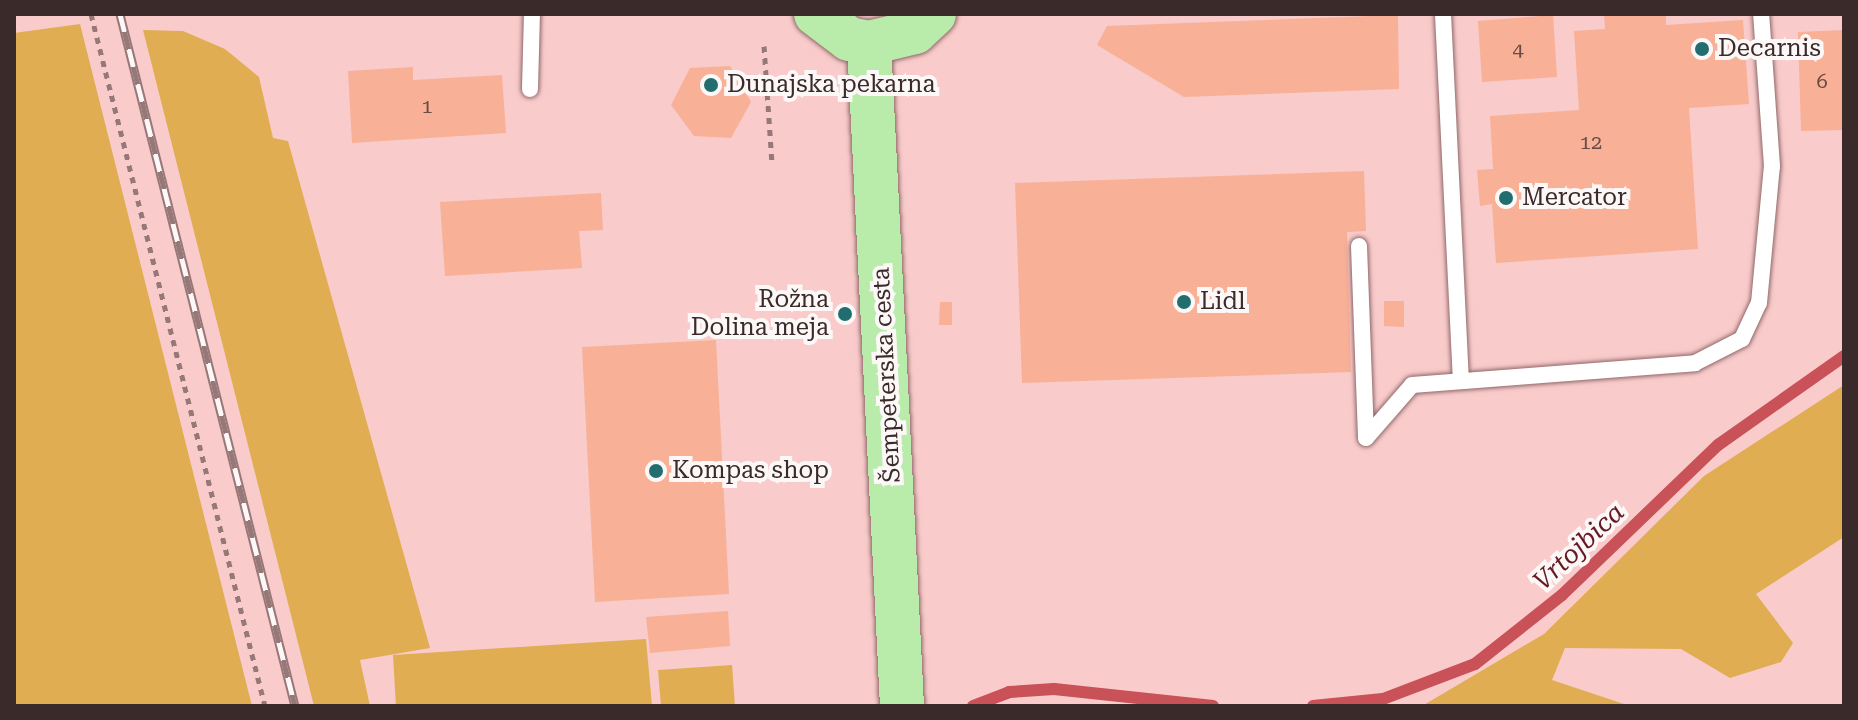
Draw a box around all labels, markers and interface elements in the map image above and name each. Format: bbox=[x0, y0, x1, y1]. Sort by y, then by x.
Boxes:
place label: Decarnis bbox=[1718, 35, 1821, 63]
house number: 4 bbox=[1512, 37, 1524, 61]
marker: Decarnis bbox=[1693, 40, 1711, 58]
house number: 6 bbox=[1816, 69, 1828, 93]
place label: Dunajska pekarna bbox=[727, 71, 935, 99]
marker: Dunajska pekarna bbox=[702, 76, 720, 94]
house number: 1 bbox=[421, 94, 433, 118]
house number: 12 bbox=[1580, 130, 1602, 154]
place label: Mercator bbox=[1522, 184, 1627, 212]
marker: Mercator bbox=[1497, 189, 1515, 207]
street label: Šempeterska cesta bbox=[867, 267, 907, 483]
place label: Rožna Dolina meja bbox=[691, 286, 829, 342]
place label: Lidl bbox=[1200, 288, 1245, 316]
marker: Lidl bbox=[1175, 293, 1193, 311]
marker: Rožna Dolina meja bbox=[836, 305, 854, 323]
place label: Kompas shop bbox=[672, 457, 829, 485]
marker: Kompas shop bbox=[647, 462, 665, 480]
water label: Vrtojbica bbox=[1527, 497, 1631, 597]

